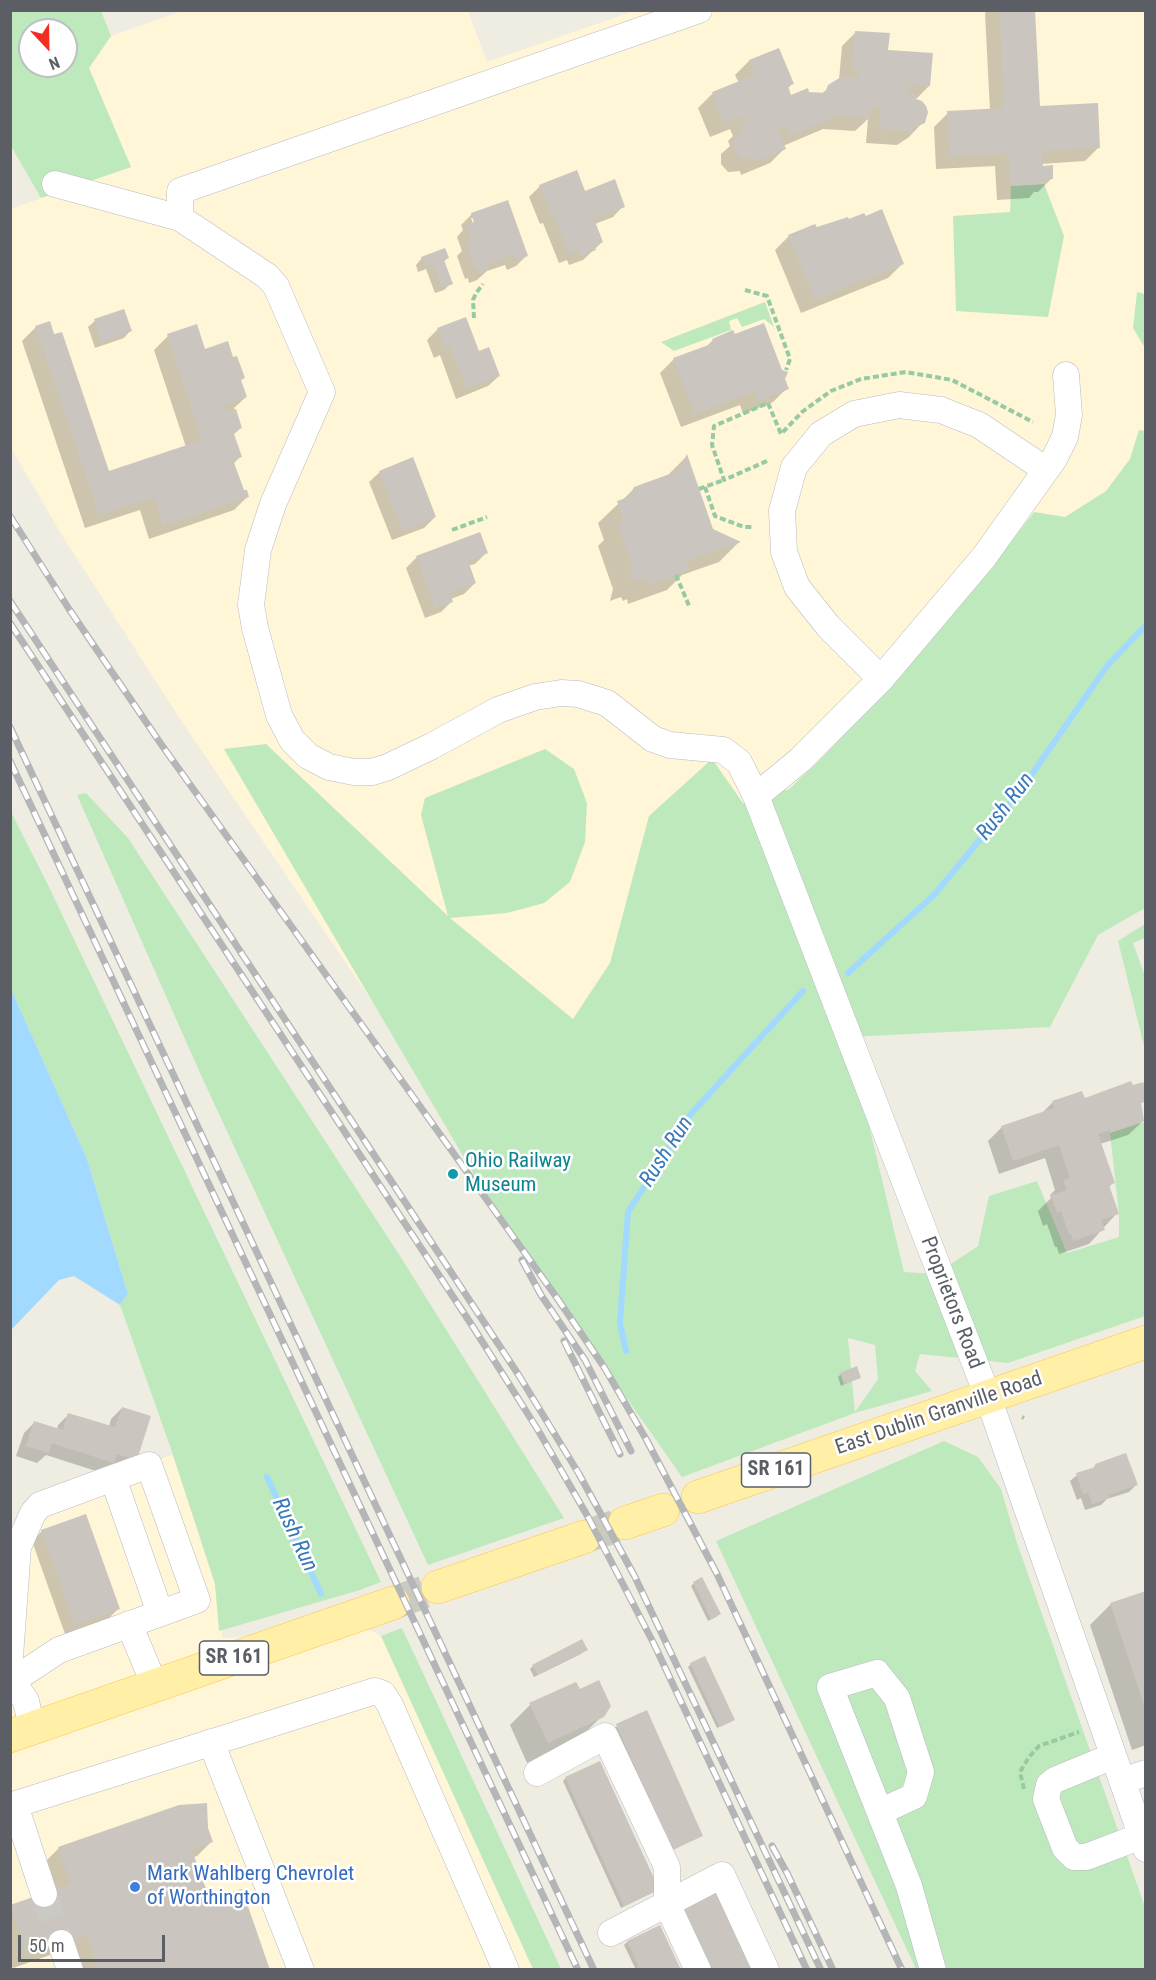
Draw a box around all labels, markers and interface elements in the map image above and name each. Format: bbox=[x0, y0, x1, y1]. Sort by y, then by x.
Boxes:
north arrow bbox=[18, 18, 78, 78]
text: N bbox=[46, 53, 62, 74]
water label: Rush Run bbox=[971, 768, 1041, 846]
water label: Rush Run bbox=[635, 1112, 699, 1192]
place label: Ohio Railway Museum bbox=[465, 1149, 571, 1199]
marker: Ohio Railway Museum bbox=[446, 1167, 460, 1181]
street label: Proprietors Road bbox=[914, 1233, 988, 1373]
street label: East Dublin Granville Road bbox=[832, 1367, 1046, 1461]
road number: SR 161 bbox=[742, 1453, 810, 1487]
water label: Rush Run bbox=[265, 1494, 323, 1576]
road number: SR 161 bbox=[200, 1641, 268, 1675]
place label: Mark Wahlberg Chevrolet of Worthington bbox=[147, 1862, 354, 1912]
marker: Mark Wahlberg Chevrolet of Worthington bbox=[128, 1880, 142, 1894]
scale bar bbox=[21, 1923, 168, 1961]
text: 50 m bbox=[29, 1935, 64, 1956]

